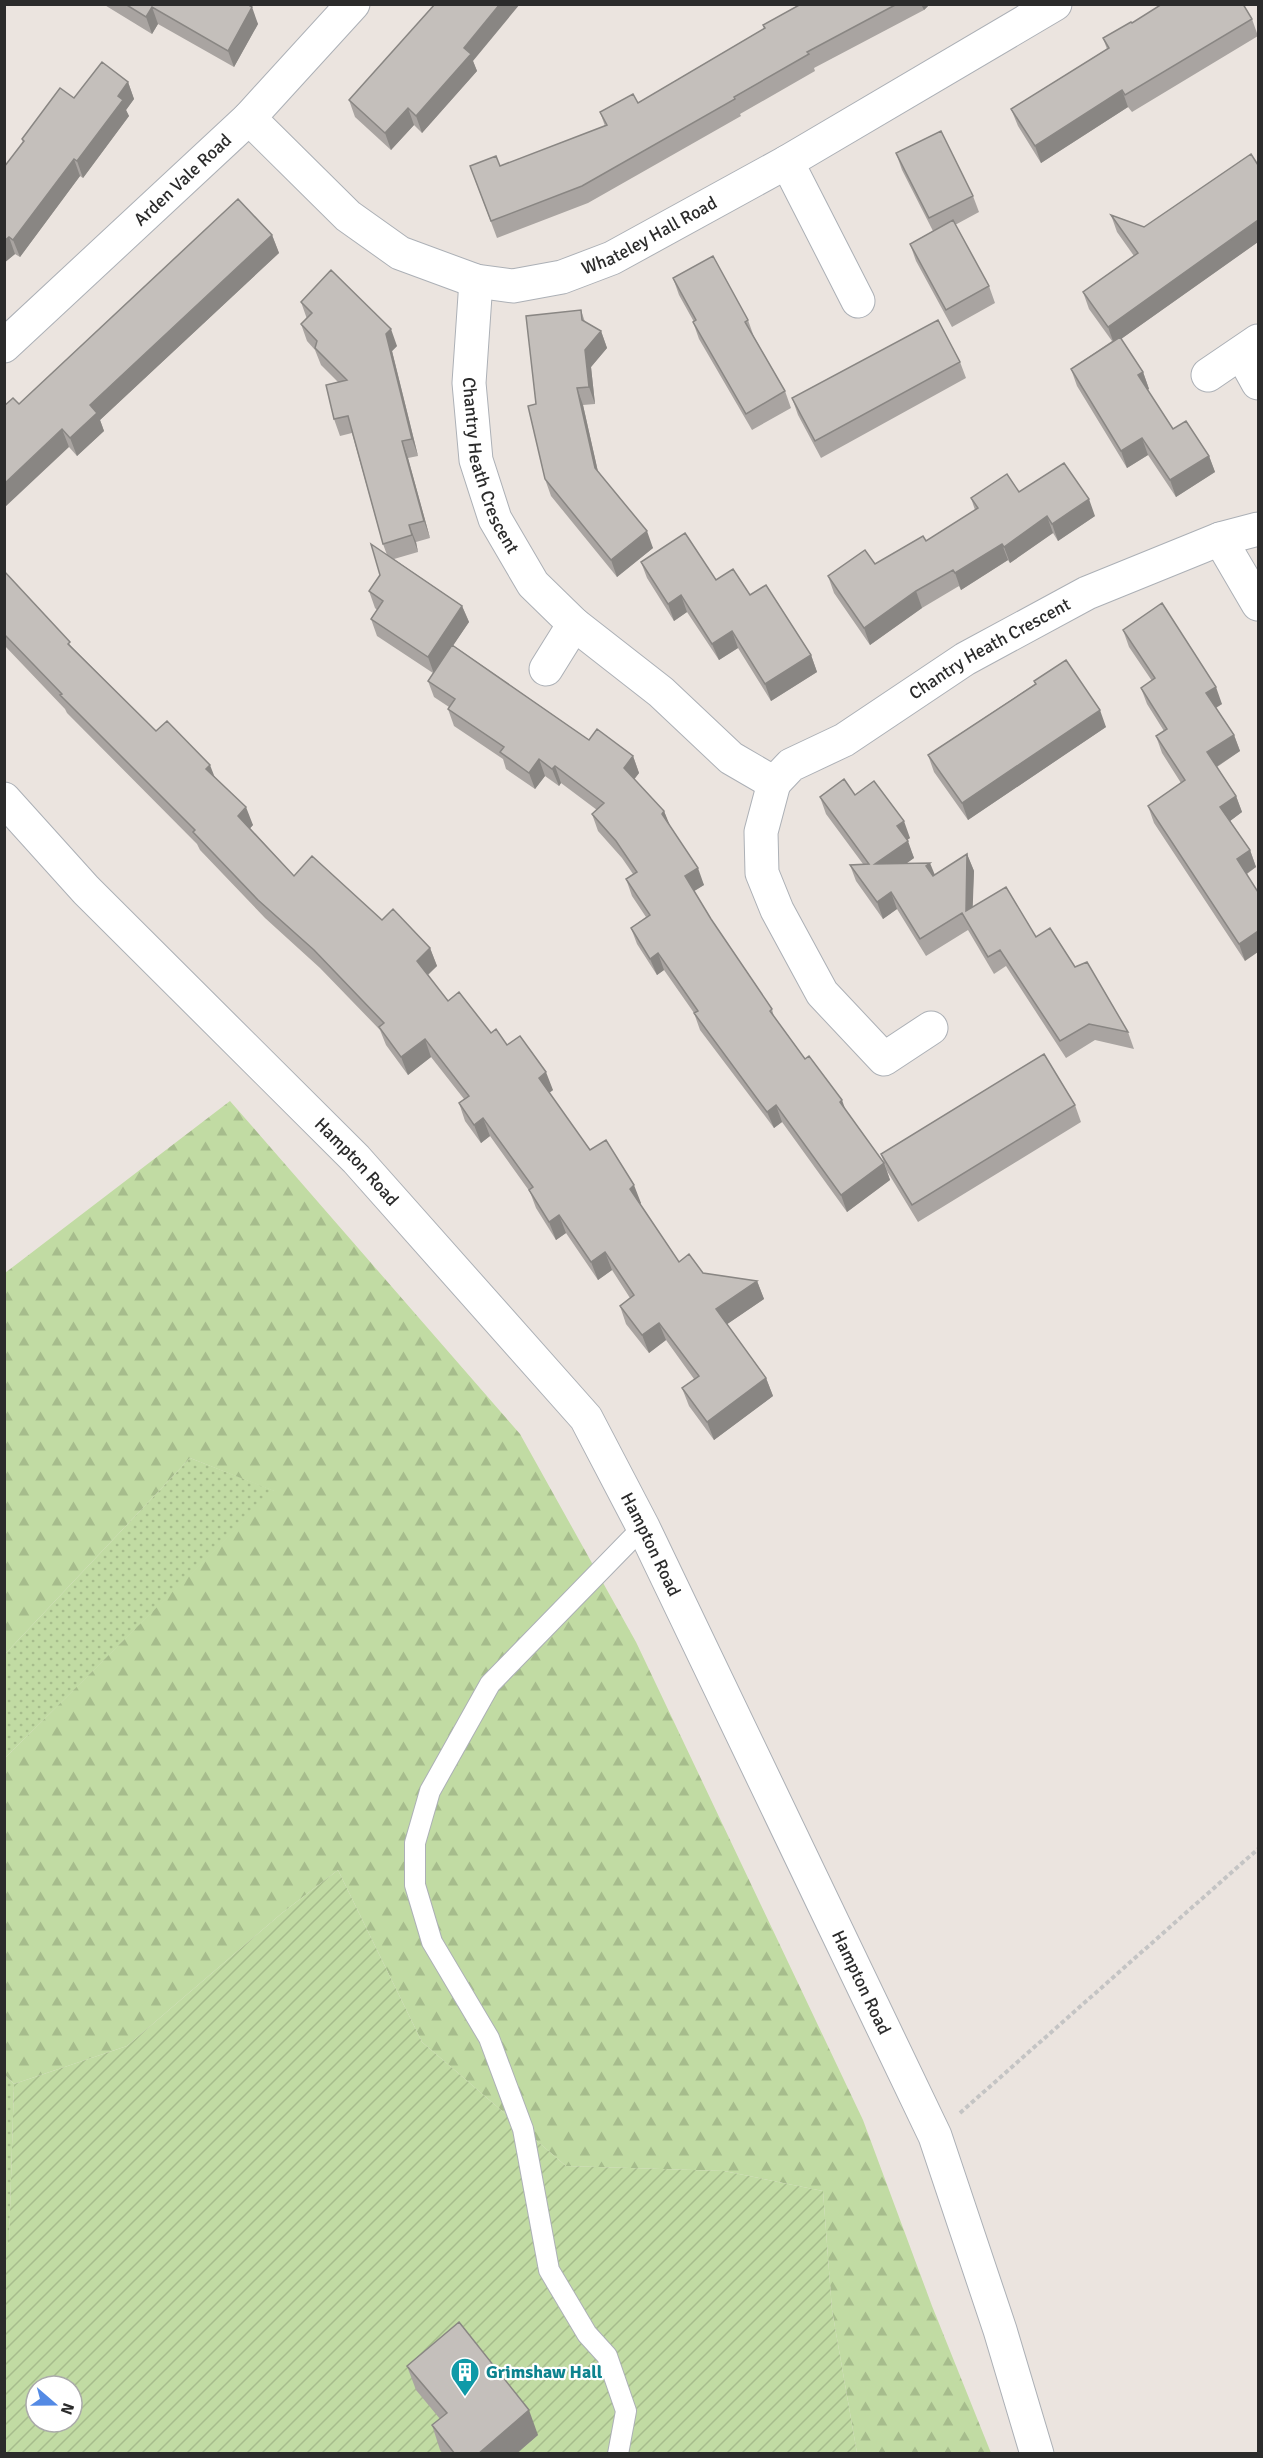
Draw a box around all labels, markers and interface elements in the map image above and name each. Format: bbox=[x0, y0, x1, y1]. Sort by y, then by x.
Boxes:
street label: Arden Vale Road bbox=[129, 129, 236, 231]
street label: Whateley Hall Road bbox=[579, 192, 721, 280]
street label: Chantry Heath Crescent bbox=[458, 376, 524, 557]
street label: Chantry Heath Crescent bbox=[905, 593, 1074, 704]
street label: Hampton Road bbox=[310, 1113, 403, 1210]
street label: Hampton Road bbox=[616, 1489, 686, 1600]
street label: Hampton Road bbox=[827, 1927, 896, 2038]
building icon: Grimshaw Hall bbox=[449, 2356, 481, 2398]
place label: Grimshaw Hall bbox=[486, 2361, 603, 2383]
north arrow bbox=[24, 2374, 84, 2434]
text: N bbox=[56, 2400, 78, 2417]

